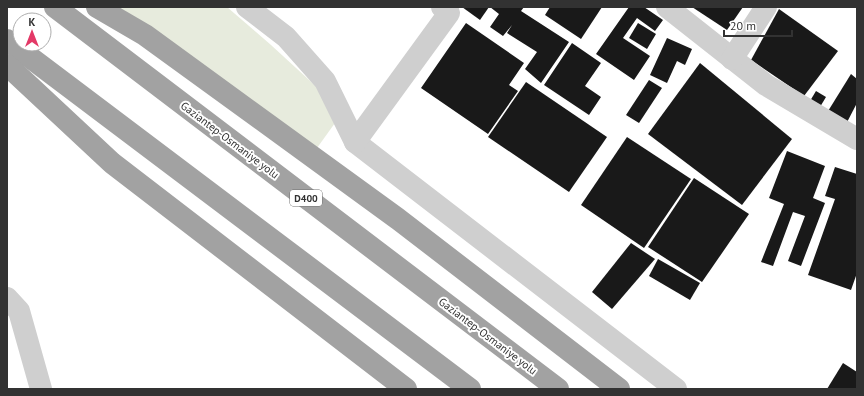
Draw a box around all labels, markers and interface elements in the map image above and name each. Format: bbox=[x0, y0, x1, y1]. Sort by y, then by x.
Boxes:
north arrow bbox=[12, 12, 52, 52]
scale bar bbox=[724, 12, 792, 38]
text: K bbox=[29, 15, 36, 29]
text: 20 m bbox=[730, 18, 756, 33]
street label: Gaziantep-Osmaniye yolu bbox=[178, 98, 282, 182]
road number: D400 bbox=[290, 190, 322, 206]
street label: Gaziantep-Osmaniye yolu bbox=[436, 294, 540, 378]

